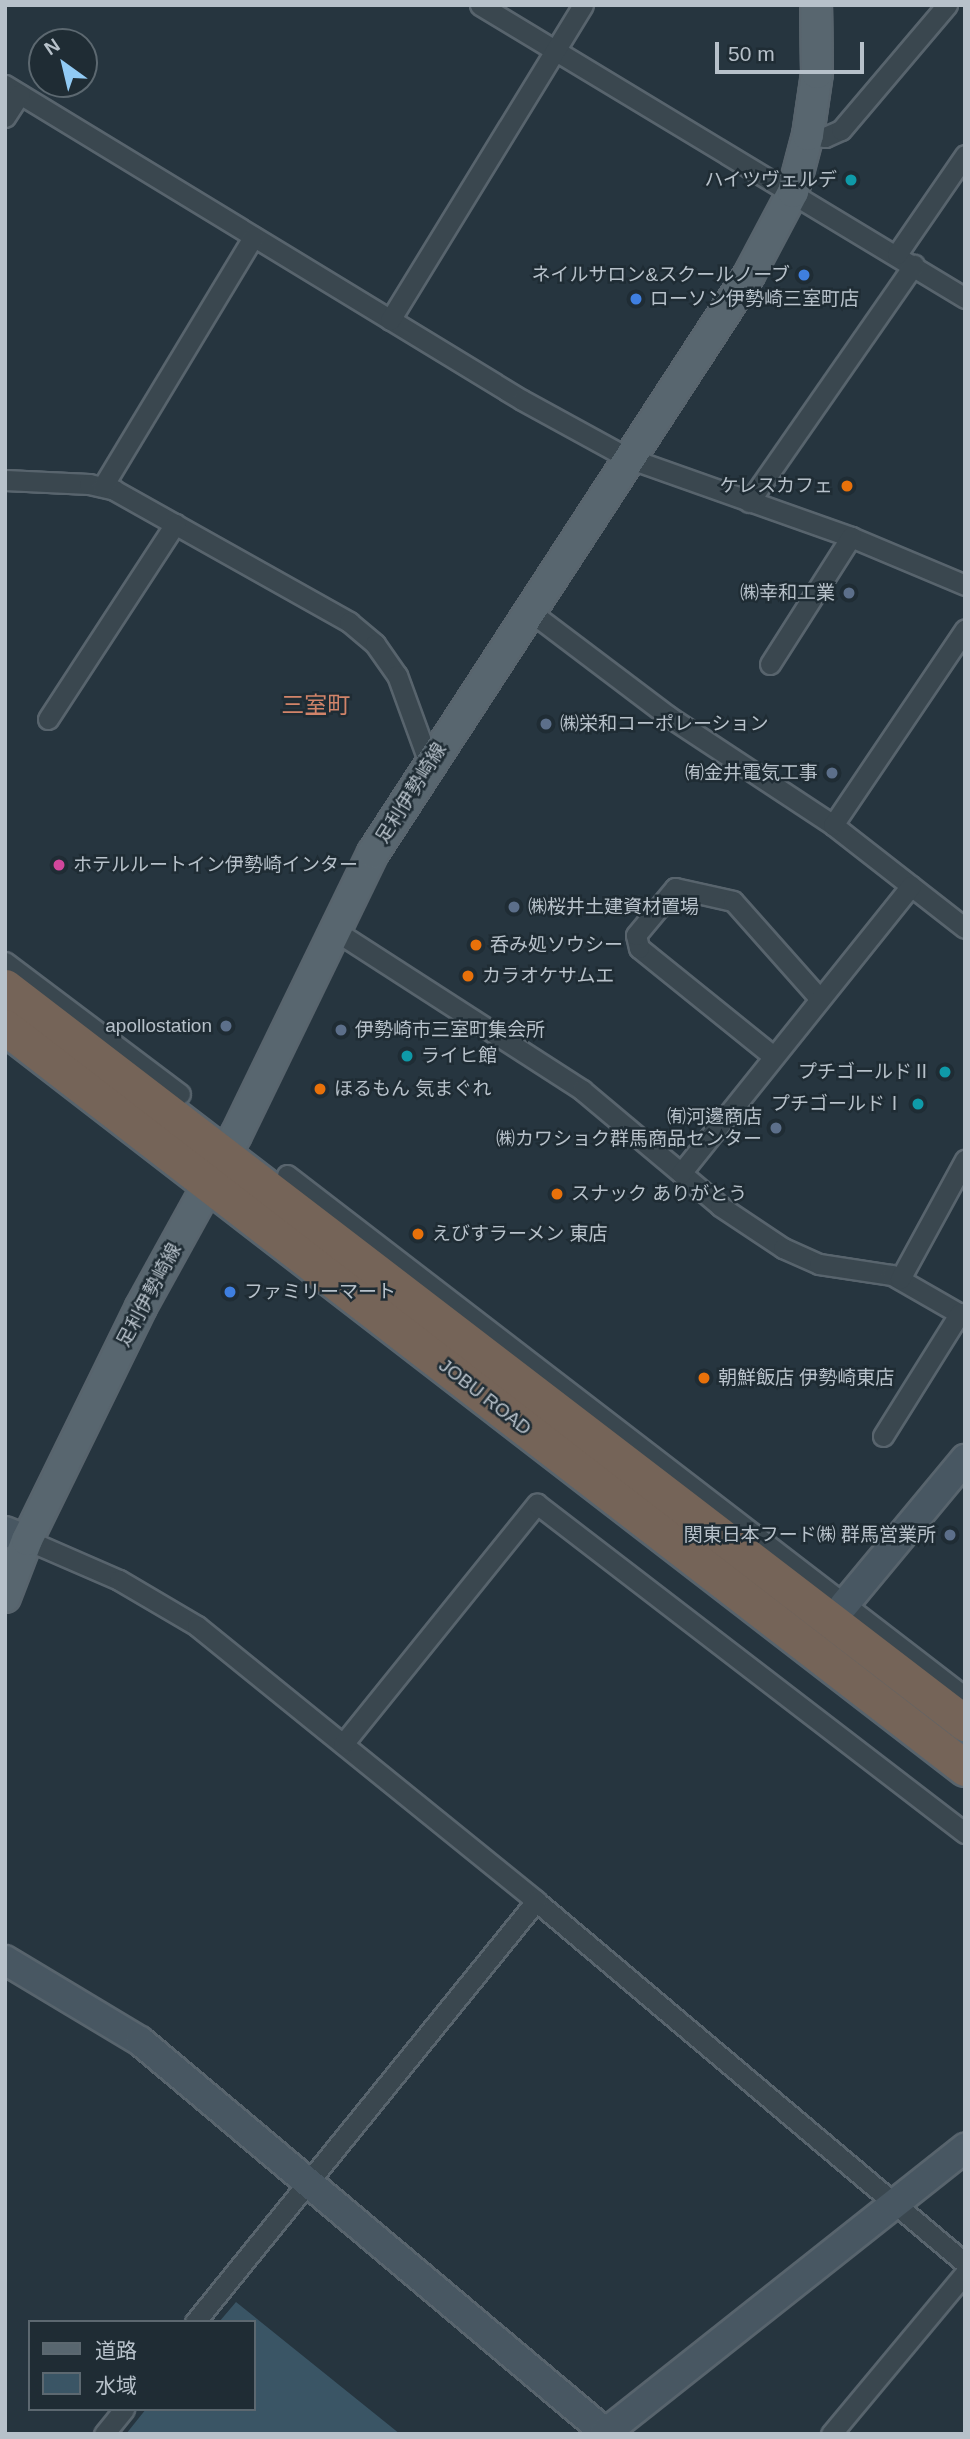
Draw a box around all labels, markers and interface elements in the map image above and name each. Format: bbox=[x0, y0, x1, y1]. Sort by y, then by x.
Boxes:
north arrow bbox=[28, 28, 98, 98]
scale bar bbox=[718, 28, 867, 72]
text: N bbox=[41, 34, 64, 59]
text: 50 m bbox=[728, 42, 775, 65]
place label: ハイツヴェルデ bbox=[704, 169, 837, 191]
marker: ハイツヴェルデ bbox=[843, 172, 859, 188]
place label: ネイルサロン&スクールノーブ bbox=[530, 264, 790, 286]
marker: ネイルサロン&スクールノーブ bbox=[796, 267, 812, 283]
place label: ローソン伊勢崎三室町店 bbox=[650, 288, 859, 310]
marker: ローソン伊勢崎三室町店 bbox=[628, 291, 644, 307]
place label: ケレスカフェ bbox=[719, 475, 833, 497]
marker: ケレスカフェ bbox=[839, 478, 855, 494]
place label: ㈱幸和工業 bbox=[740, 582, 835, 604]
marker: ㈱幸和工業 bbox=[841, 585, 857, 601]
district label: 三室町 bbox=[282, 691, 350, 719]
place label: ㈱栄和コーポレーション bbox=[560, 713, 769, 735]
marker: ㈱栄和コーポレーション bbox=[538, 716, 554, 732]
street label: 足利伊勢崎線 bbox=[371, 739, 451, 847]
place label: ㈲金井電気工事 bbox=[685, 762, 818, 784]
marker: ㈲金井電気工事 bbox=[824, 765, 840, 781]
place label: ホテルルートイン伊勢崎インター bbox=[73, 854, 358, 876]
marker: ホテルルートイン伊勢崎インター bbox=[51, 857, 67, 873]
place label: ㈱桜井土建資材置場 bbox=[528, 896, 699, 918]
marker: ㈱桜井土建資材置場 bbox=[506, 899, 522, 915]
place label: 呑み処ソウシー bbox=[490, 934, 623, 956]
marker: 呑み処ソウシー bbox=[468, 937, 484, 953]
place label: カラオケサムエ bbox=[482, 965, 615, 987]
marker: カラオケサムエ bbox=[460, 968, 476, 984]
place label: apollostation bbox=[105, 1015, 212, 1037]
marker: apollostation bbox=[218, 1018, 234, 1034]
place label: 伊勢崎市三室町集会所 bbox=[355, 1019, 545, 1041]
marker: 伊勢崎市三室町集会所 bbox=[333, 1022, 349, 1038]
place label: ライヒ館 bbox=[421, 1045, 497, 1067]
marker: ライヒ館 bbox=[399, 1048, 415, 1064]
place label: プチゴールドⅡ bbox=[798, 1061, 931, 1083]
marker: プチゴールドⅡ bbox=[937, 1064, 953, 1080]
place label: ほるもん 気まぐれ bbox=[334, 1078, 491, 1100]
marker: ほるもん 気まぐれ bbox=[312, 1081, 328, 1097]
place label: プチゴールドⅠ bbox=[771, 1093, 904, 1115]
marker: プチゴールドⅠ bbox=[910, 1096, 926, 1112]
place label: ㈲河邊商店 ㈱カワショク群馬商品センター bbox=[496, 1106, 762, 1150]
marker: ㈲河邊商店 ㈱カワショク群馬商品センター bbox=[768, 1120, 784, 1136]
place label: スナック ありがとう bbox=[571, 1183, 747, 1205]
marker: スナック ありがとう bbox=[549, 1186, 565, 1202]
place label: えびすラーメン 東店 bbox=[432, 1223, 608, 1245]
marker: えびすラーメン 東店 bbox=[410, 1226, 426, 1242]
street label: 足利伊勢崎線 bbox=[112, 1239, 186, 1351]
place label: ファミリーマート bbox=[244, 1281, 396, 1303]
marker: ファミリーマート bbox=[222, 1284, 238, 1300]
street label: JOBU ROAD bbox=[434, 1354, 536, 1440]
place label: 朝鮮飯店 伊勢崎東店 bbox=[718, 1367, 894, 1389]
marker: 朝鮮飯店 伊勢崎東店 bbox=[696, 1370, 712, 1386]
place label: 関東日本フード㈱ 群馬営業所 bbox=[684, 1524, 936, 1546]
marker: 関東日本フード㈱ 群馬営業所 bbox=[942, 1527, 958, 1543]
legend bbox=[28, 2320, 256, 2411]
text: 道路 bbox=[95, 2339, 137, 2362]
text: 水域 bbox=[95, 2374, 137, 2397]

